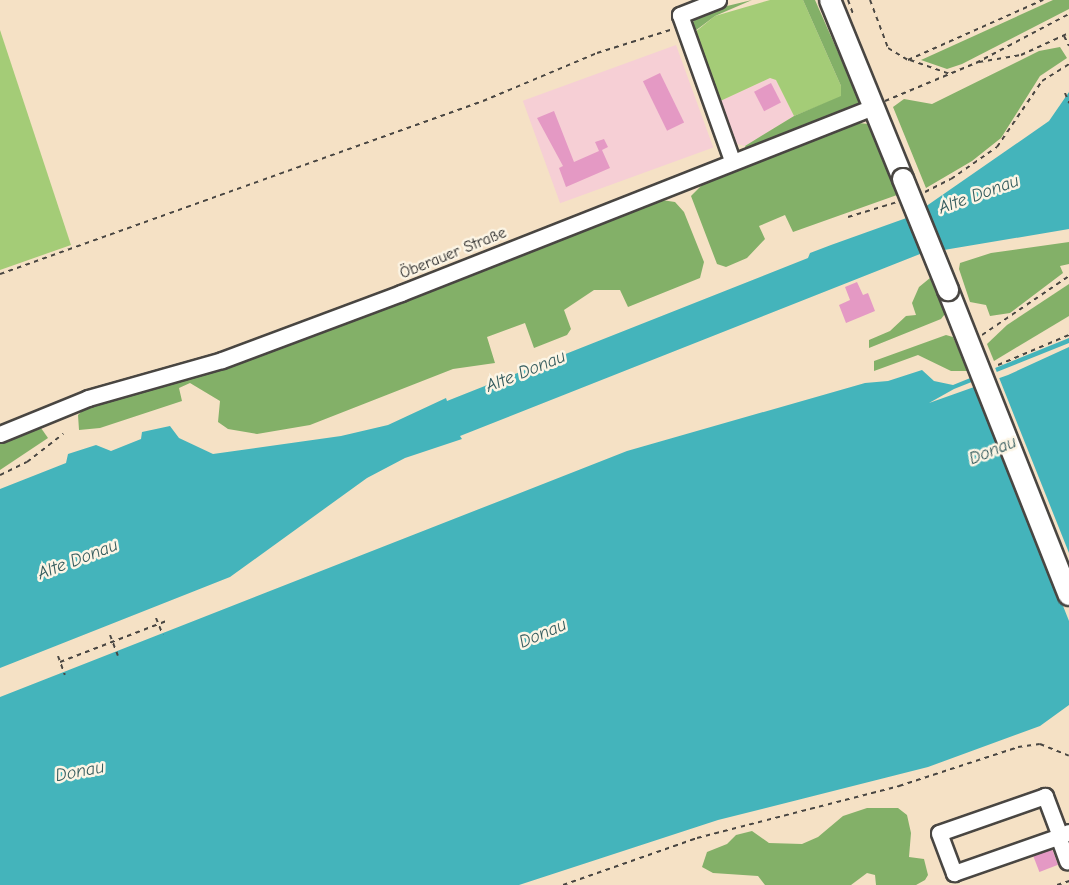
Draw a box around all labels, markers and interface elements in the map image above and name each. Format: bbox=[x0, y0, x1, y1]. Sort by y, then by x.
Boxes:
water label: Alte Donau bbox=[936, 170, 1022, 220]
street label: Öberauer Straße bbox=[397, 223, 509, 283]
water label: Alte Donau bbox=[483, 346, 569, 398]
water label: Donau bbox=[966, 432, 1020, 470]
water label: Alte Donau bbox=[35, 535, 121, 585]
water label: Donau bbox=[516, 614, 570, 654]
water label: Donau bbox=[54, 757, 106, 787]

